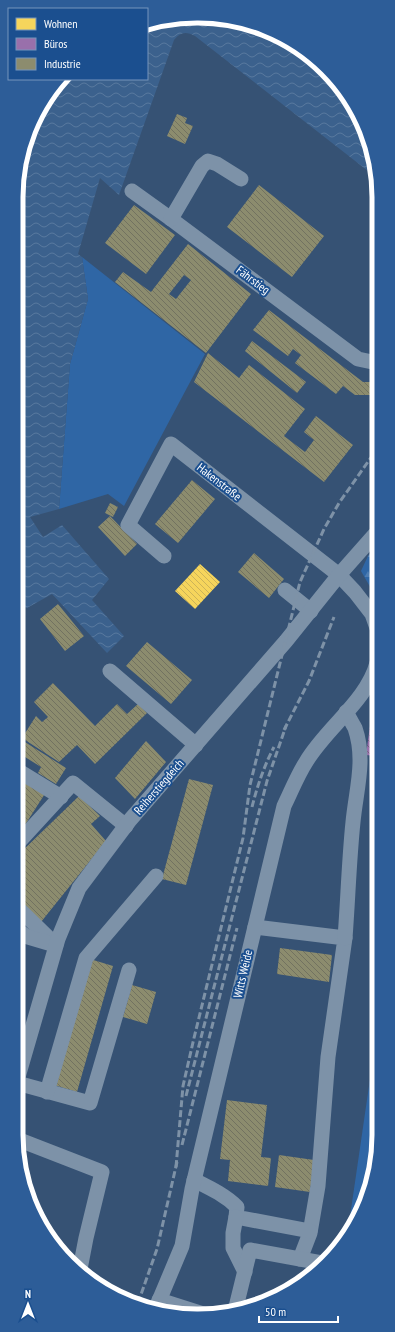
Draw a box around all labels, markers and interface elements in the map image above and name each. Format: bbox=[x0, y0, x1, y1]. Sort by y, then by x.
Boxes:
legend bbox=[8, 8, 148, 80]
text: Wohnen bbox=[44, 16, 78, 31]
text: Büros bbox=[44, 36, 67, 51]
text: Industrie bbox=[44, 56, 81, 71]
street label: Fährstieg bbox=[233, 262, 273, 297]
street label: Hakenstraße bbox=[194, 460, 245, 504]
street label: Reiherstiegdeich bbox=[130, 756, 187, 818]
street label: Witts Weide bbox=[230, 948, 255, 999]
north arrow bbox=[8, 1284, 48, 1324]
text: N bbox=[25, 1287, 31, 1301]
scale bar bbox=[259, 1298, 338, 1324]
text: 50 m bbox=[265, 1304, 286, 1319]

